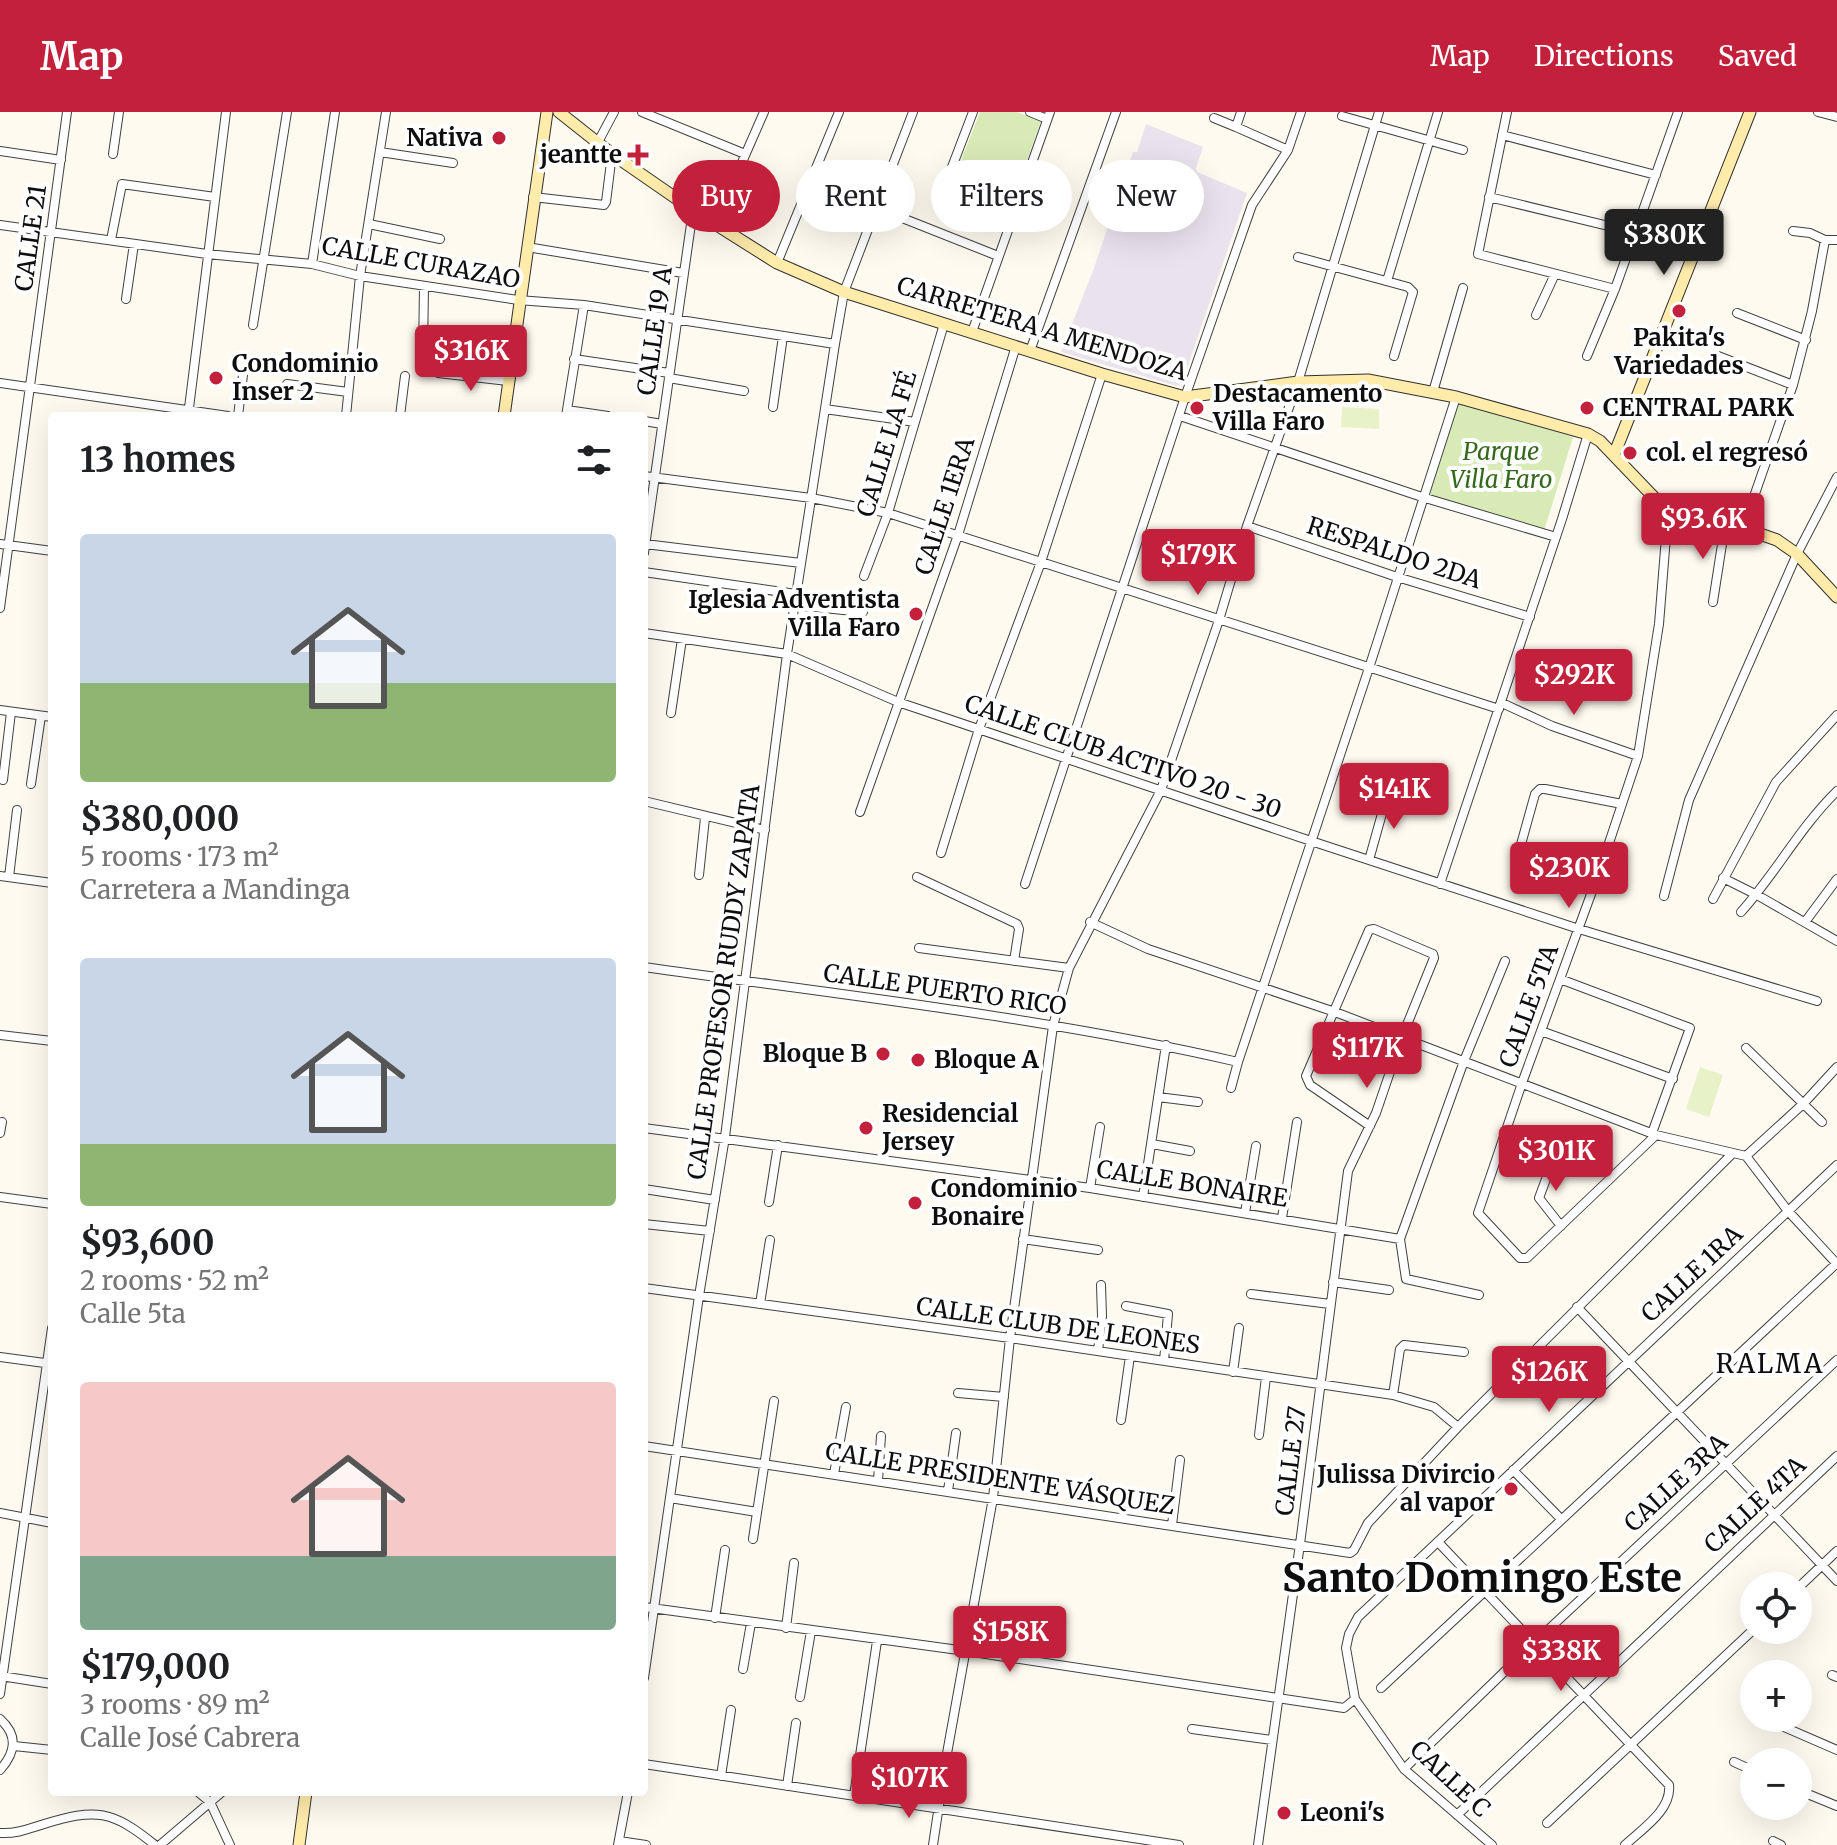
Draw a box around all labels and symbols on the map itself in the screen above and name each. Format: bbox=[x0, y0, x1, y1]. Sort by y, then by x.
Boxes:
place label: Nativa bbox=[406, 122, 483, 153]
marker: Nativa bbox=[490, 129, 508, 147]
place label: jeantte bbox=[539, 139, 622, 170]
marker: jeantte bbox=[629, 146, 647, 164]
street label: CALLE 21 bbox=[8, 183, 53, 293]
pin: $380K bbox=[1608, 209, 1720, 277]
street label: CALLE CURAZAO bbox=[320, 230, 523, 295]
street label: CALLE 19 A bbox=[630, 263, 679, 397]
street label: CARRETERA A MENDOZA bbox=[893, 270, 1192, 388]
marker: Pakita's Variedades bbox=[1670, 302, 1688, 320]
place label: Pakita's Variedades bbox=[1613, 322, 1744, 381]
pin: $316K bbox=[415, 325, 527, 393]
place label: Condominio Inser 2 bbox=[232, 348, 378, 407]
street label: CALLE LA FÉ bbox=[849, 366, 924, 520]
marker: Condominio Inser 2 bbox=[207, 369, 225, 387]
place label: Destacamento Villa Faro bbox=[1212, 378, 1382, 437]
place label: CENTRAL PARK bbox=[1603, 392, 1794, 423]
marker: Destacamento Villa Faro bbox=[1188, 399, 1206, 417]
marker: CENTRAL PARK bbox=[1578, 399, 1596, 417]
street label: CALLE 1ERA bbox=[908, 432, 982, 579]
park label: Parque Villa Faro bbox=[1450, 436, 1552, 495]
place label: col. el regresó bbox=[1646, 437, 1808, 468]
marker: col. el regresó bbox=[1621, 444, 1639, 462]
pin: $93.6K bbox=[1638, 493, 1768, 561]
street label: RESPALDO 2DA bbox=[1303, 510, 1486, 596]
pin: $179K bbox=[1142, 529, 1254, 597]
place label: Iglesia Adventista Villa Faro bbox=[688, 584, 900, 643]
marker: Iglesia Adventista Villa Faro bbox=[907, 605, 925, 623]
pin: $292K bbox=[1518, 649, 1630, 717]
street label: CALLE CLUB ACTIVO 20 - 30 bbox=[961, 688, 1286, 825]
pin: $141K bbox=[1338, 763, 1450, 831]
street label: CALLE PROFESOR RUDDY ZAPATA bbox=[680, 781, 767, 1182]
pin: $230K bbox=[1513, 842, 1625, 910]
street label: CALLE 5TA bbox=[1492, 939, 1565, 1072]
street label: CALLE PUERTO RICO bbox=[822, 957, 1069, 1022]
pin: $117K bbox=[1311, 1022, 1423, 1090]
place label: Bloque B bbox=[763, 1038, 867, 1069]
place label: Bloque A bbox=[934, 1044, 1040, 1075]
marker: Bloque B bbox=[874, 1045, 892, 1063]
marker: Bloque A bbox=[909, 1051, 927, 1069]
place label: Residencial Jersey bbox=[881, 1098, 1018, 1157]
marker: Residencial Jersey bbox=[857, 1119, 875, 1137]
pin: $301K bbox=[1500, 1125, 1612, 1193]
street label: CALLE BONAIRE bbox=[1094, 1153, 1290, 1214]
place label: Condominio Bonaire bbox=[931, 1173, 1077, 1232]
marker: Condominio Bonaire bbox=[906, 1194, 924, 1212]
street label: CALLE 1RA bbox=[1634, 1218, 1750, 1329]
street label: CALLE CLUB DE LEONES bbox=[914, 1290, 1202, 1361]
pin: $126K bbox=[1493, 1346, 1605, 1414]
district label: RALMA bbox=[1716, 1347, 1824, 1380]
street label: CALLE 27 bbox=[1268, 1404, 1313, 1517]
street label: CALLE 3RA bbox=[1617, 1426, 1735, 1538]
street label: CALLE PRESIDENTE VÁSQUEZ bbox=[823, 1436, 1177, 1521]
street label: CALLE 4TA bbox=[1697, 1449, 1813, 1560]
place label: Julissa Divircio al vapor bbox=[1316, 1459, 1495, 1518]
marker: Julissa Divircio al vapor bbox=[1502, 1480, 1520, 1498]
district label: Santo Domingo Este bbox=[1282, 1553, 1682, 1603]
pin: $158K bbox=[954, 1606, 1066, 1674]
pin: $338K bbox=[1505, 1625, 1617, 1693]
street label: CALLE C bbox=[1404, 1734, 1497, 1824]
pin: $107K bbox=[853, 1752, 965, 1820]
place label: Leoni's bbox=[1300, 1797, 1385, 1828]
marker: Leoni's bbox=[1275, 1804, 1293, 1822]

